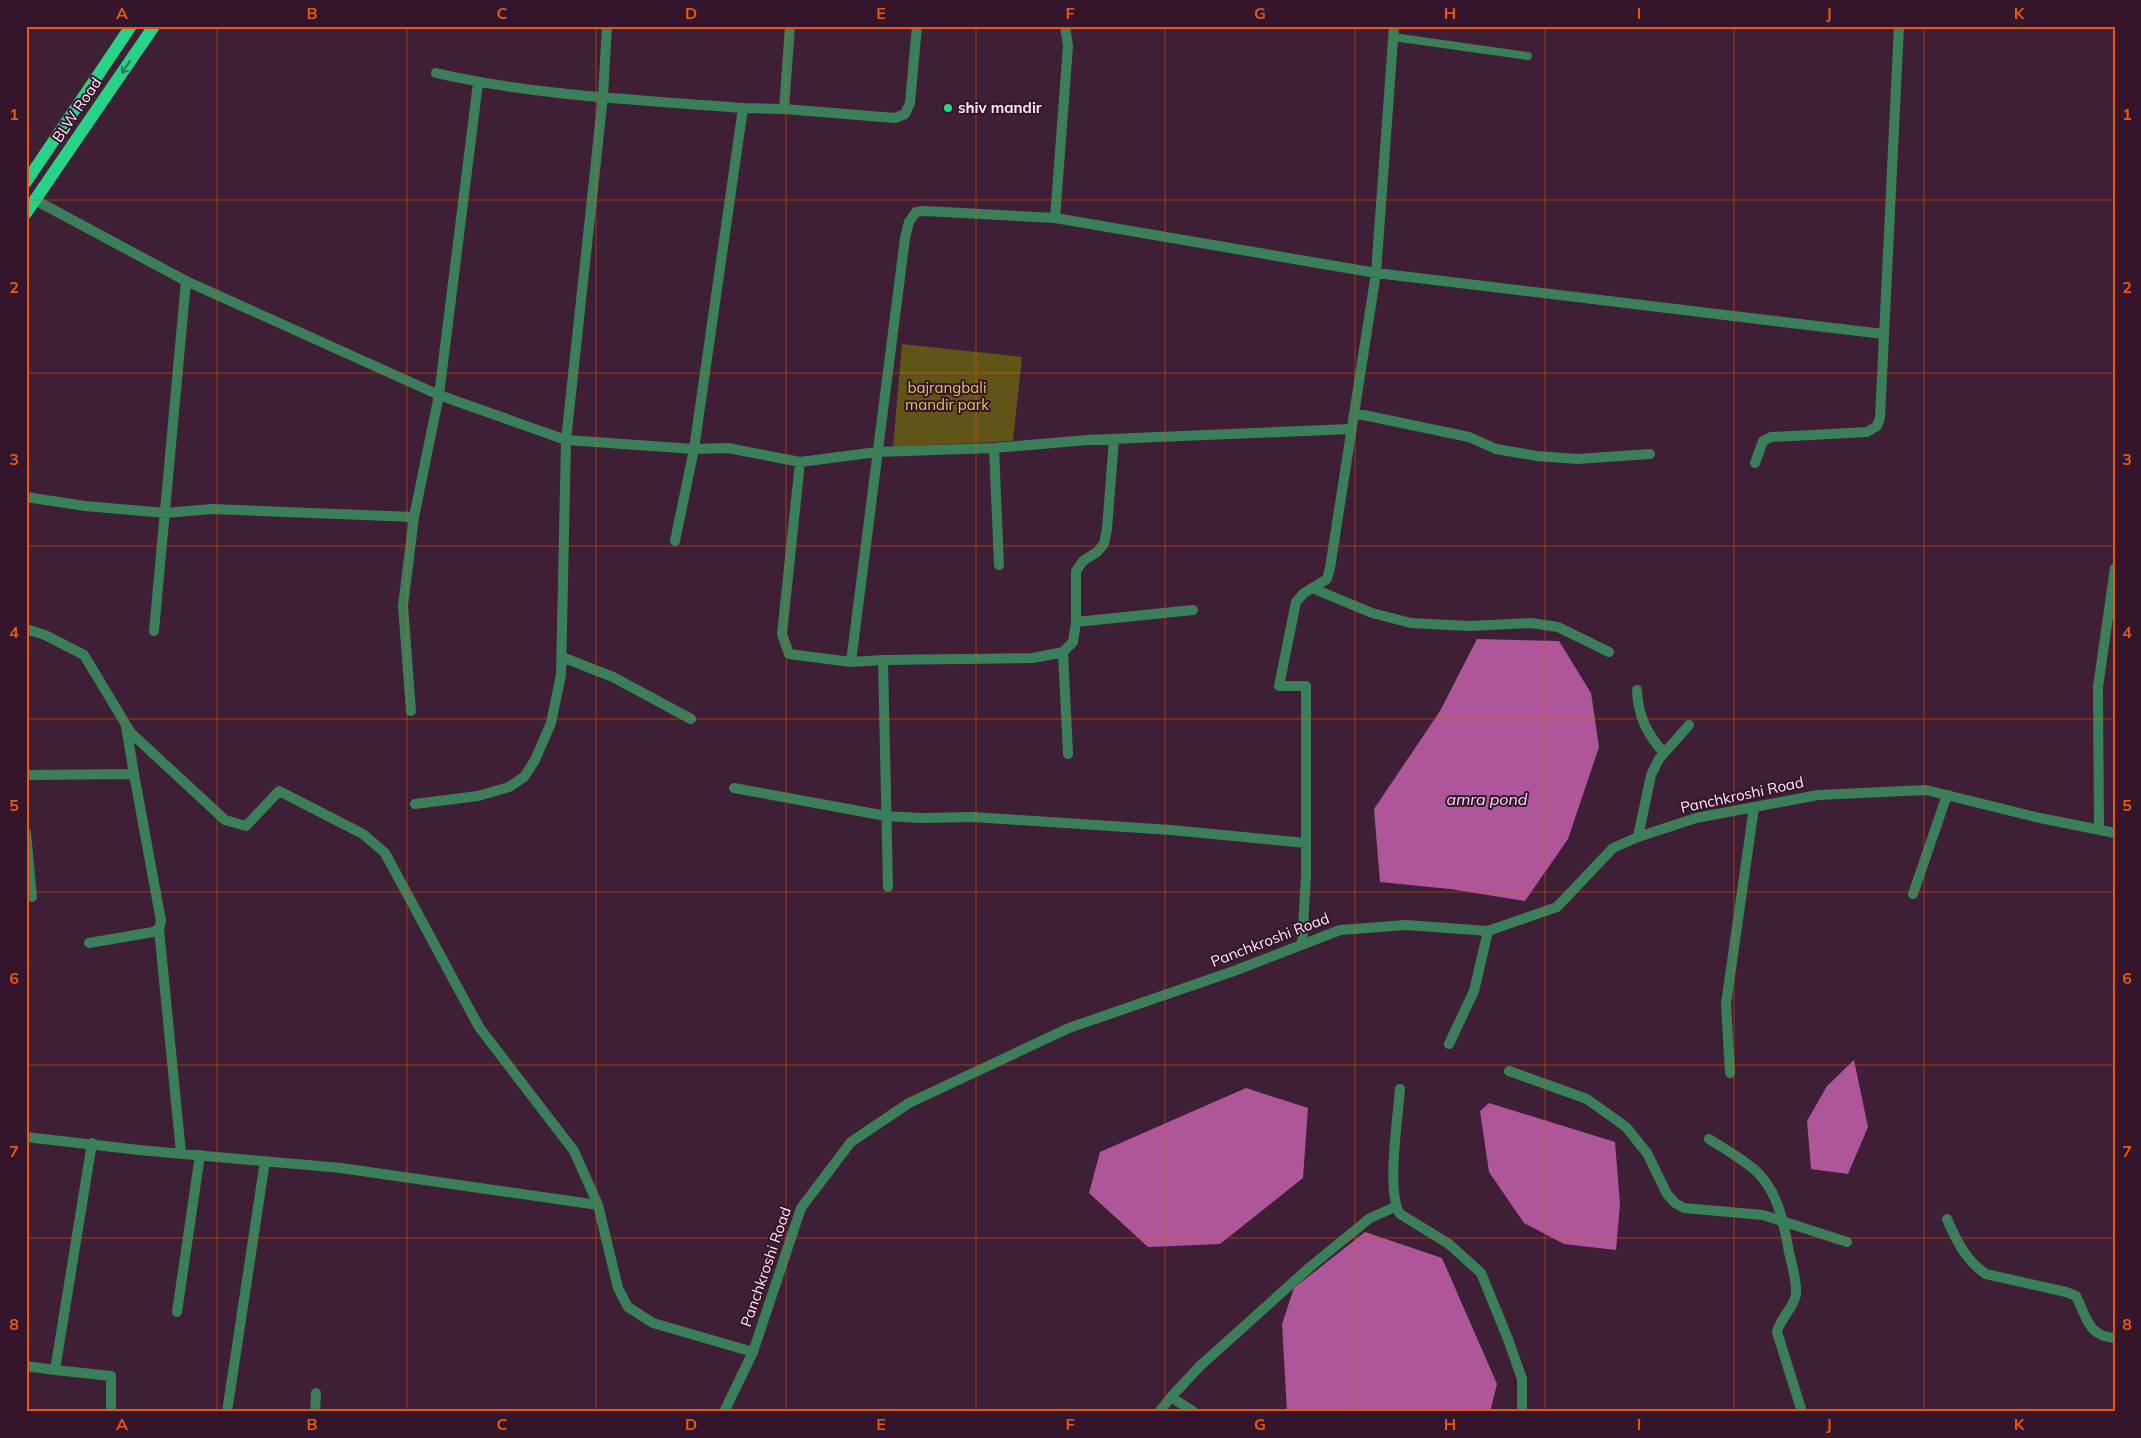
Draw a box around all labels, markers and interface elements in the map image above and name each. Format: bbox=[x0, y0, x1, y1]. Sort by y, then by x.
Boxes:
text: A bbox=[116, 3, 128, 23]
text: B bbox=[306, 3, 318, 23]
text: C bbox=[497, 3, 508, 23]
text: D bbox=[685, 3, 697, 23]
text: E bbox=[876, 3, 886, 23]
text: F bbox=[1065, 3, 1075, 23]
text: G bbox=[1254, 3, 1266, 23]
text: H bbox=[1444, 3, 1456, 23]
text: I bbox=[1637, 3, 1641, 23]
text: J bbox=[1826, 3, 1832, 23]
text: K bbox=[2014, 3, 2026, 23]
one-way arrow bbox=[121, 59, 131, 73]
street label: BLW Road bbox=[48, 74, 105, 146]
place label: shiv mandir bbox=[958, 98, 1042, 117]
marker: shiv mandir bbox=[942, 102, 954, 114]
text: 1 bbox=[9, 104, 19, 124]
text: 1 bbox=[2122, 104, 2132, 124]
text: 2 bbox=[9, 277, 19, 297]
text: 2 bbox=[2122, 277, 2132, 297]
park label: bajrangbali mandir park bbox=[905, 378, 989, 414]
text: 3 bbox=[9, 449, 19, 469]
text: 3 bbox=[2122, 449, 2132, 469]
text: 4 bbox=[9, 622, 19, 642]
text: 4 bbox=[2122, 622, 2132, 642]
street label: Panchkroshi Road bbox=[1679, 772, 1805, 817]
water label: amra pond bbox=[1447, 789, 1528, 809]
text: 5 bbox=[9, 795, 19, 815]
text: 5 bbox=[2122, 795, 2132, 815]
street label: Panchkroshi Road bbox=[1208, 908, 1332, 971]
text: 6 bbox=[9, 968, 19, 988]
text: 6 bbox=[2122, 968, 2132, 988]
text: 7 bbox=[9, 1141, 19, 1161]
text: 7 bbox=[2122, 1141, 2132, 1161]
street label: Panchkroshi Road bbox=[736, 1204, 795, 1329]
text: 8 bbox=[9, 1314, 19, 1334]
text: 8 bbox=[2122, 1314, 2132, 1334]
text: A bbox=[116, 1414, 128, 1434]
text: B bbox=[306, 1414, 318, 1434]
text: C bbox=[497, 1414, 508, 1434]
text: D bbox=[685, 1414, 697, 1434]
text: E bbox=[876, 1414, 886, 1434]
text: F bbox=[1065, 1414, 1075, 1434]
text: G bbox=[1254, 1414, 1266, 1434]
text: H bbox=[1444, 1414, 1456, 1434]
text: I bbox=[1637, 1414, 1641, 1434]
text: J bbox=[1826, 1414, 1832, 1434]
text: K bbox=[2014, 1414, 2026, 1434]

